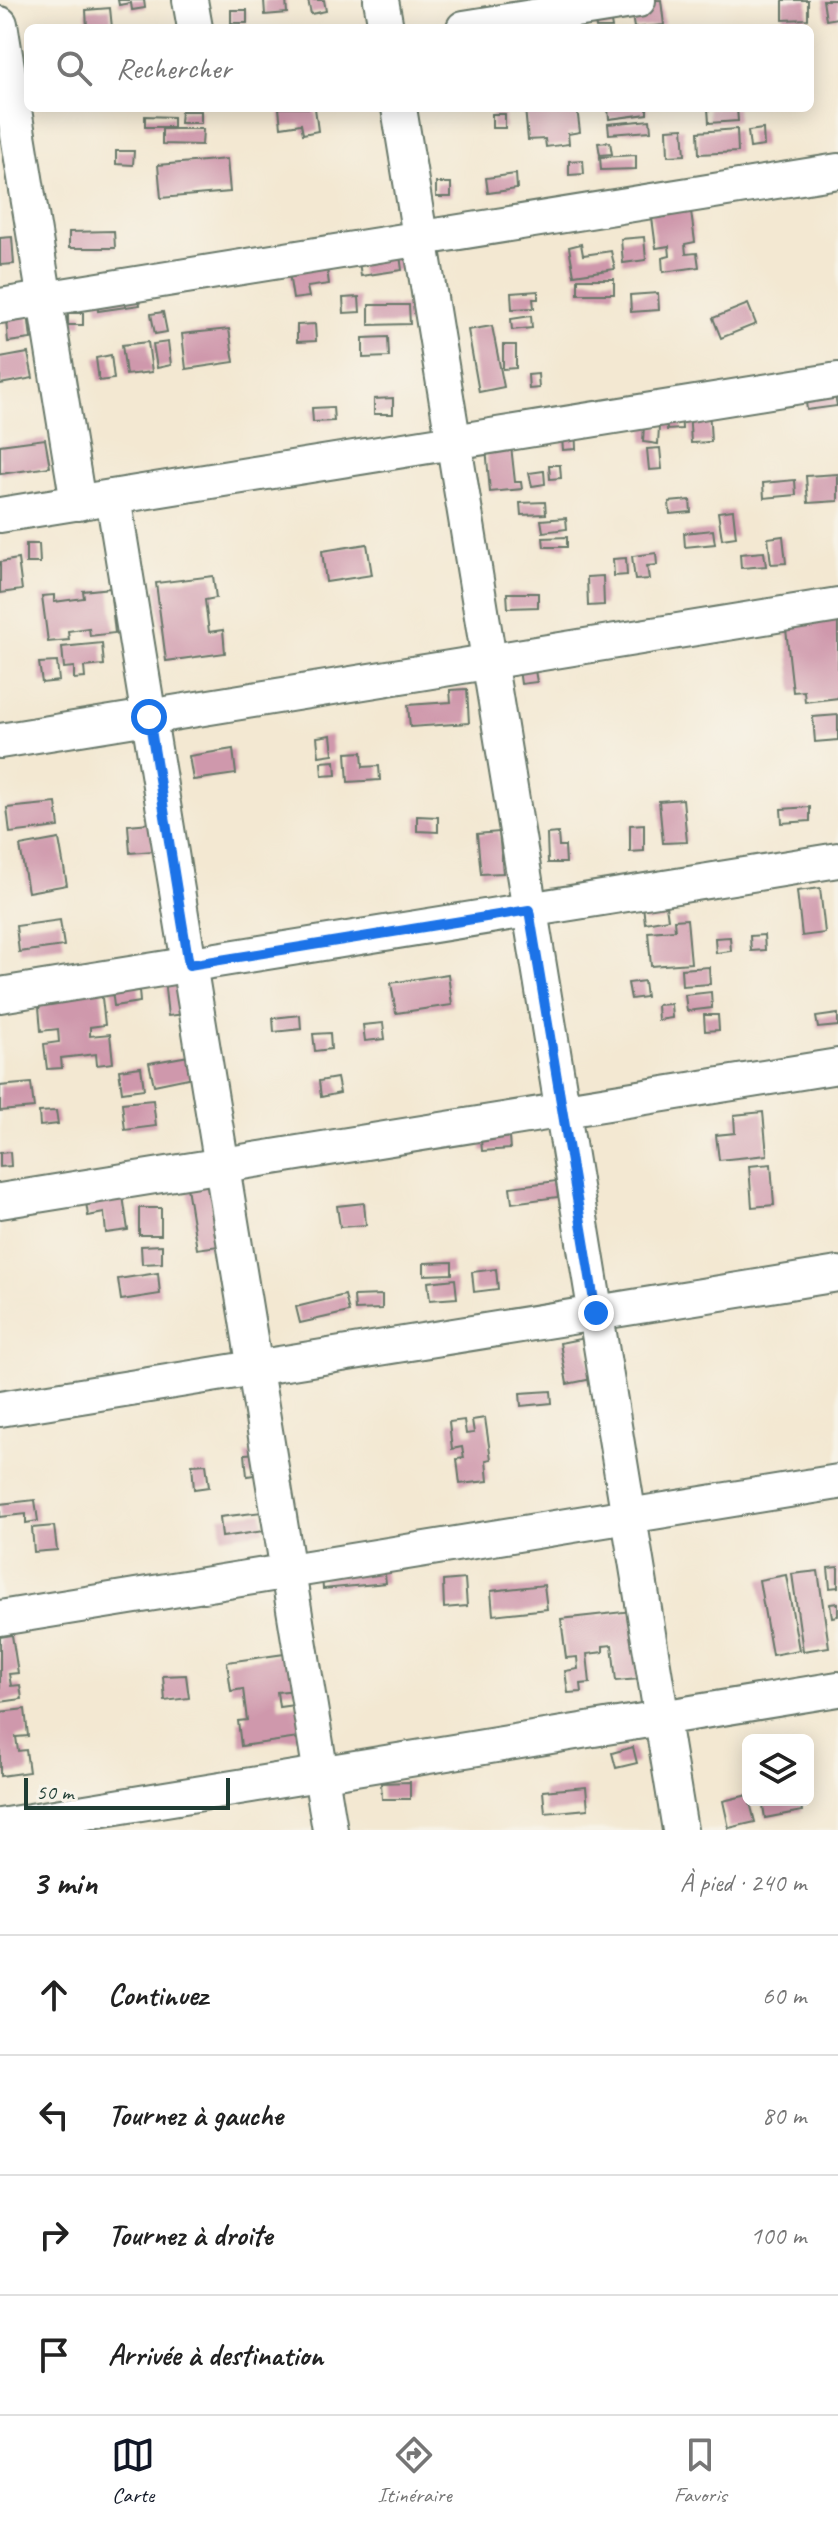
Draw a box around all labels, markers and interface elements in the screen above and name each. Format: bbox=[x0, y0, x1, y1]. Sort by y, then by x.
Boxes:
search box bbox=[24, 24, 814, 112]
icon: search bbox=[52, 46, 96, 90]
text: Rechercher bbox=[116, 49, 231, 87]
route start bbox=[131, 699, 167, 735]
route end bbox=[578, 1295, 614, 1331]
map controls bbox=[742, 1734, 814, 1806]
button: layers bbox=[742, 1734, 814, 1806]
scale bar bbox=[24, 1774, 230, 1810]
text: 50 m bbox=[36, 1778, 73, 1806]
text: 3 min bbox=[32, 1861, 97, 1904]
text: À pied · 240 m bbox=[680, 1866, 806, 1899]
icon: ahead bbox=[32, 1973, 76, 2017]
text: Continuez bbox=[108, 1976, 207, 2014]
text: 60 m bbox=[762, 1979, 806, 2012]
icon: left bbox=[32, 2093, 76, 2137]
text: Tournez à gauche bbox=[108, 2096, 283, 2134]
text: 80 m bbox=[762, 2099, 806, 2132]
icon: right bbox=[32, 2213, 76, 2257]
text: Tournez à droite bbox=[108, 2216, 272, 2254]
text: 100 m bbox=[750, 2219, 806, 2252]
icon: arrive bbox=[32, 2333, 76, 2377]
text: Arrivée à destination bbox=[108, 2336, 323, 2374]
tab: Carte bbox=[111, 2433, 155, 2509]
tab: Itinéraire bbox=[377, 2433, 452, 2509]
tab: Favoris bbox=[674, 2433, 727, 2509]

